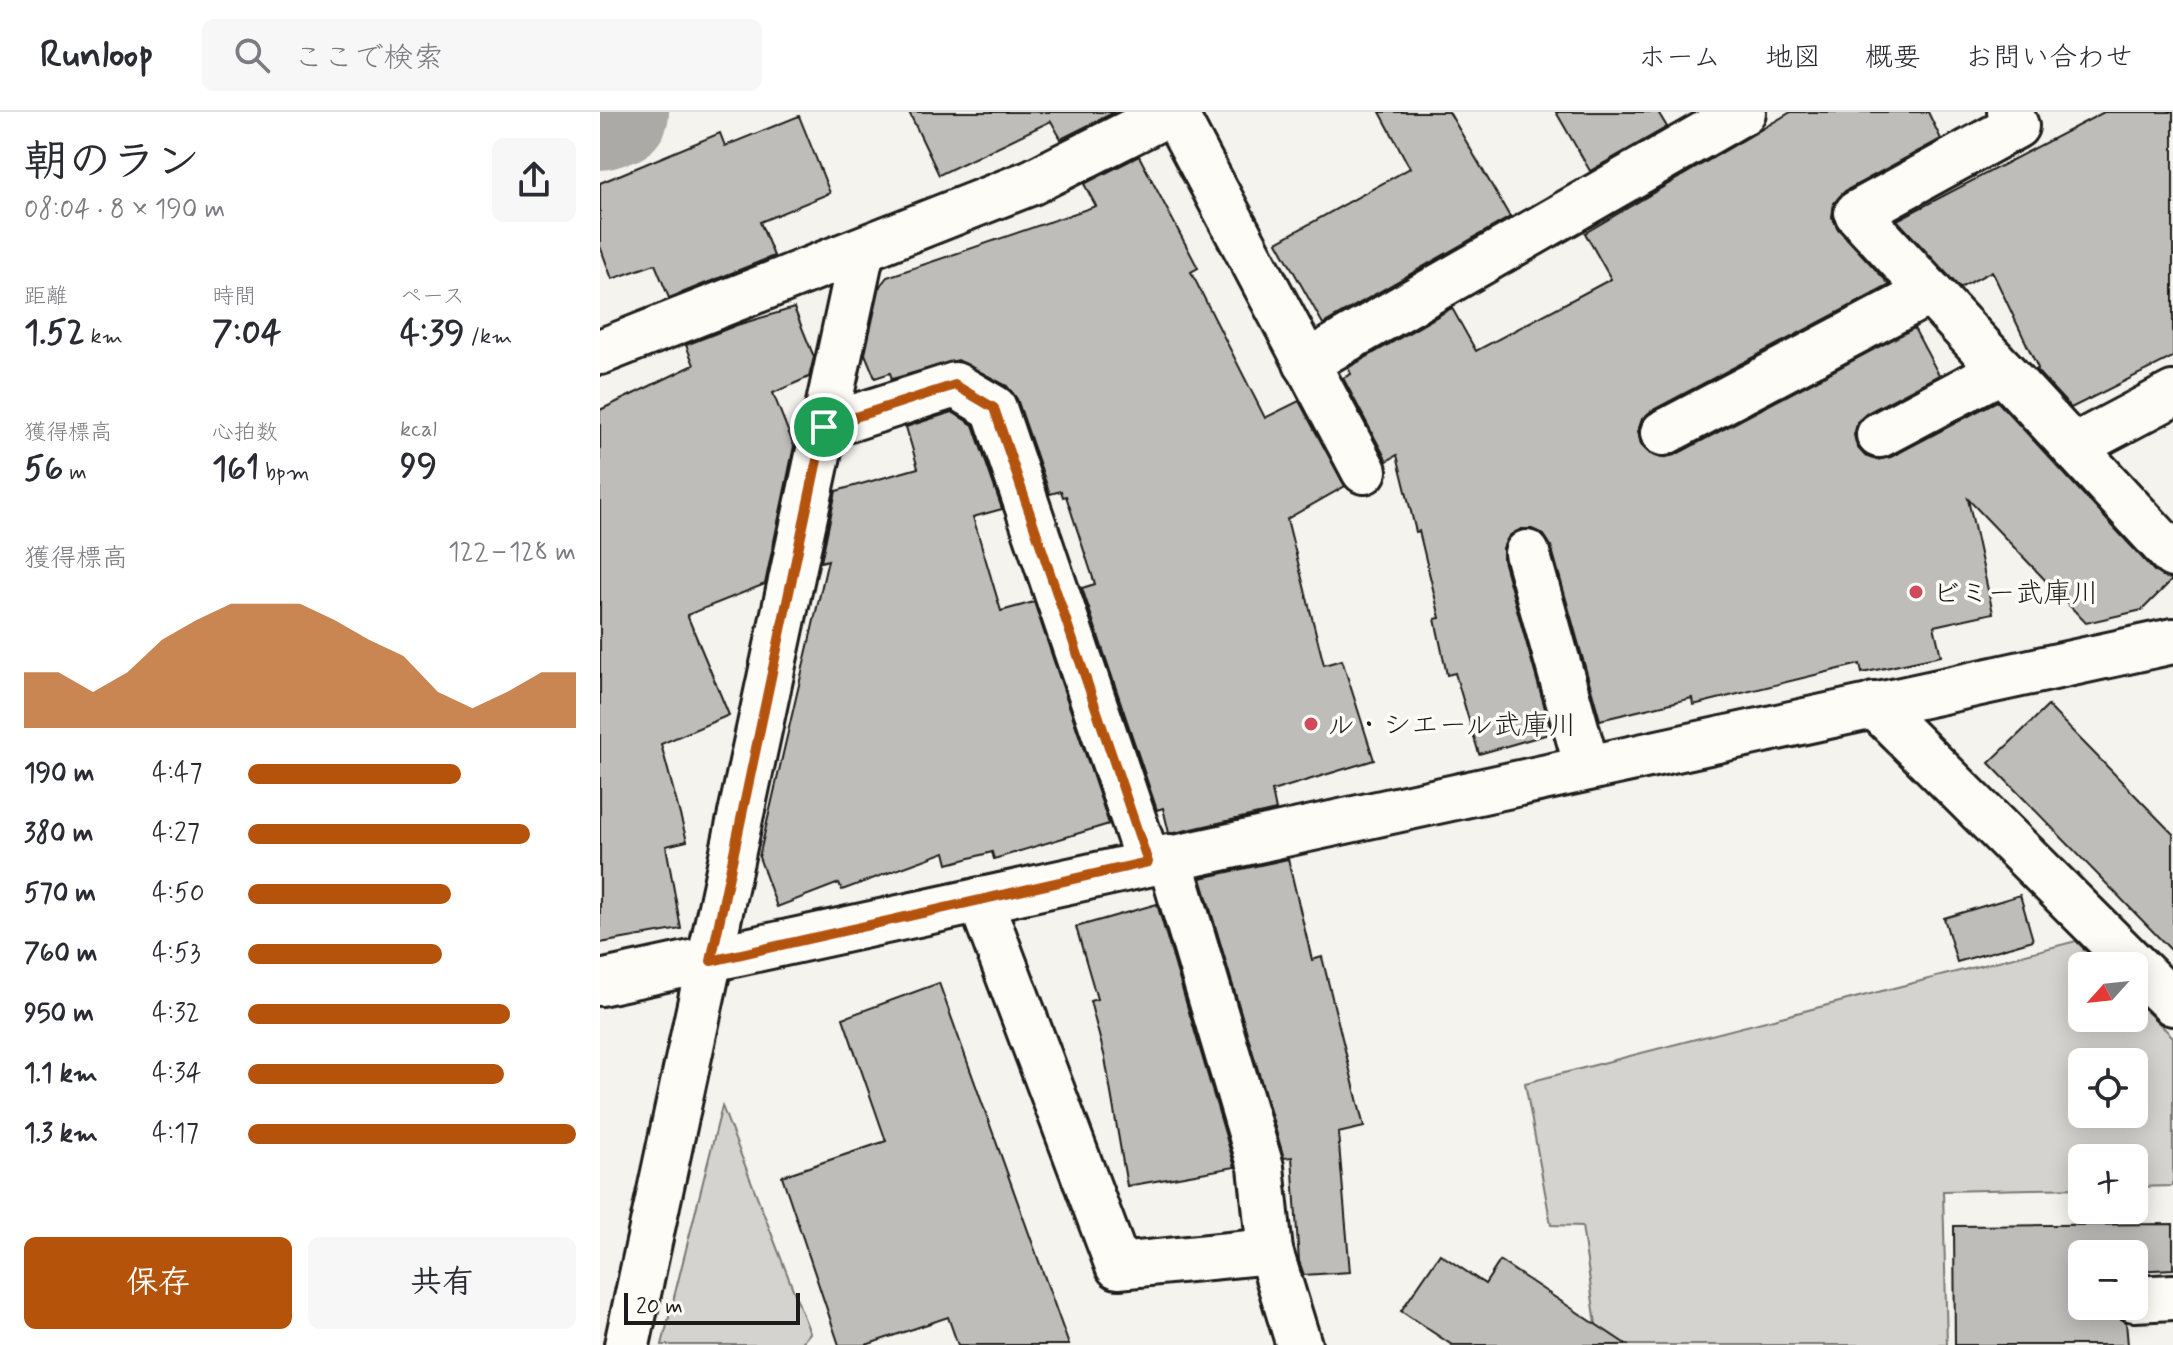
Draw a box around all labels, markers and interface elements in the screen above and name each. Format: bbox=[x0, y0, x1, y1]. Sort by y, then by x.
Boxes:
search box bbox=[202, 19, 762, 91]
text: Runloop bbox=[40, 31, 154, 80]
icon: search bbox=[230, 33, 274, 77]
text: ここで検索 bbox=[294, 39, 444, 78]
text: ホーム bbox=[1638, 40, 1721, 77]
text: 地図 bbox=[1765, 40, 1821, 77]
text: 概要 bbox=[1865, 40, 1921, 77]
text: お問い合わせ bbox=[1965, 40, 2133, 77]
text: 朝のラン bbox=[24, 134, 200, 192]
button: share bbox=[492, 138, 576, 222]
text: 08:04 · 8 × 190 m bbox=[24, 193, 225, 227]
text: 距離 bbox=[24, 283, 68, 311]
text: 時間 bbox=[212, 283, 256, 311]
text: ペース bbox=[400, 283, 465, 311]
text: 1.52 bbox=[24, 311, 85, 356]
text: 7:04 bbox=[212, 311, 281, 356]
text: 4:39 bbox=[400, 311, 465, 356]
text: km bbox=[85, 323, 123, 351]
text: /km bbox=[465, 323, 512, 351]
pin bbox=[790, 393, 858, 461]
icon: arrive bbox=[802, 405, 846, 449]
text: kcal bbox=[400, 416, 437, 444]
text: 獲得標高 bbox=[24, 419, 112, 447]
text: 心拍数 bbox=[212, 419, 278, 447]
text: 99 bbox=[400, 444, 437, 489]
text: 56 bbox=[24, 447, 63, 492]
text: 161 bbox=[212, 447, 259, 492]
text: m bbox=[63, 459, 87, 487]
text: bpm bbox=[259, 459, 309, 487]
text: 122–128 m bbox=[448, 536, 576, 570]
text: 獲得標高 bbox=[24, 542, 128, 576]
place label: ビミー武庫川 bbox=[1932, 576, 2099, 613]
marker: ビミー武庫川 bbox=[1907, 583, 1925, 601]
place label: ル・シエール武庫川 bbox=[1327, 708, 1577, 745]
marker: ル・シエール武庫川 bbox=[1302, 715, 1320, 733]
text: 190 m bbox=[24, 757, 94, 791]
text: 4:47 bbox=[152, 757, 202, 791]
text: 380 m bbox=[24, 817, 93, 851]
text: 4:27 bbox=[152, 817, 200, 851]
text: 570 m bbox=[24, 877, 96, 911]
text: 4:50 bbox=[152, 877, 205, 911]
text: 760 m bbox=[24, 937, 98, 971]
text: 4:53 bbox=[152, 937, 201, 971]
north arrow bbox=[2068, 952, 2148, 1032]
map controls bbox=[2068, 952, 2148, 1320]
text: 950 m bbox=[24, 997, 94, 1031]
text: 4:32 bbox=[152, 997, 200, 1031]
button: locate bbox=[2068, 1048, 2148, 1128]
text: 1.1 km bbox=[24, 1057, 98, 1091]
text: 4:34 bbox=[152, 1057, 202, 1091]
text: 1.3 km bbox=[24, 1117, 98, 1151]
text: 4:17 bbox=[152, 1117, 199, 1151]
button: + bbox=[2068, 1144, 2148, 1224]
button: 保存 bbox=[24, 1237, 292, 1329]
button: 共有 bbox=[308, 1237, 576, 1329]
button: − bbox=[2068, 1240, 2148, 1320]
scale bar bbox=[624, 1289, 800, 1325]
text: 20 m bbox=[636, 1293, 683, 1321]

